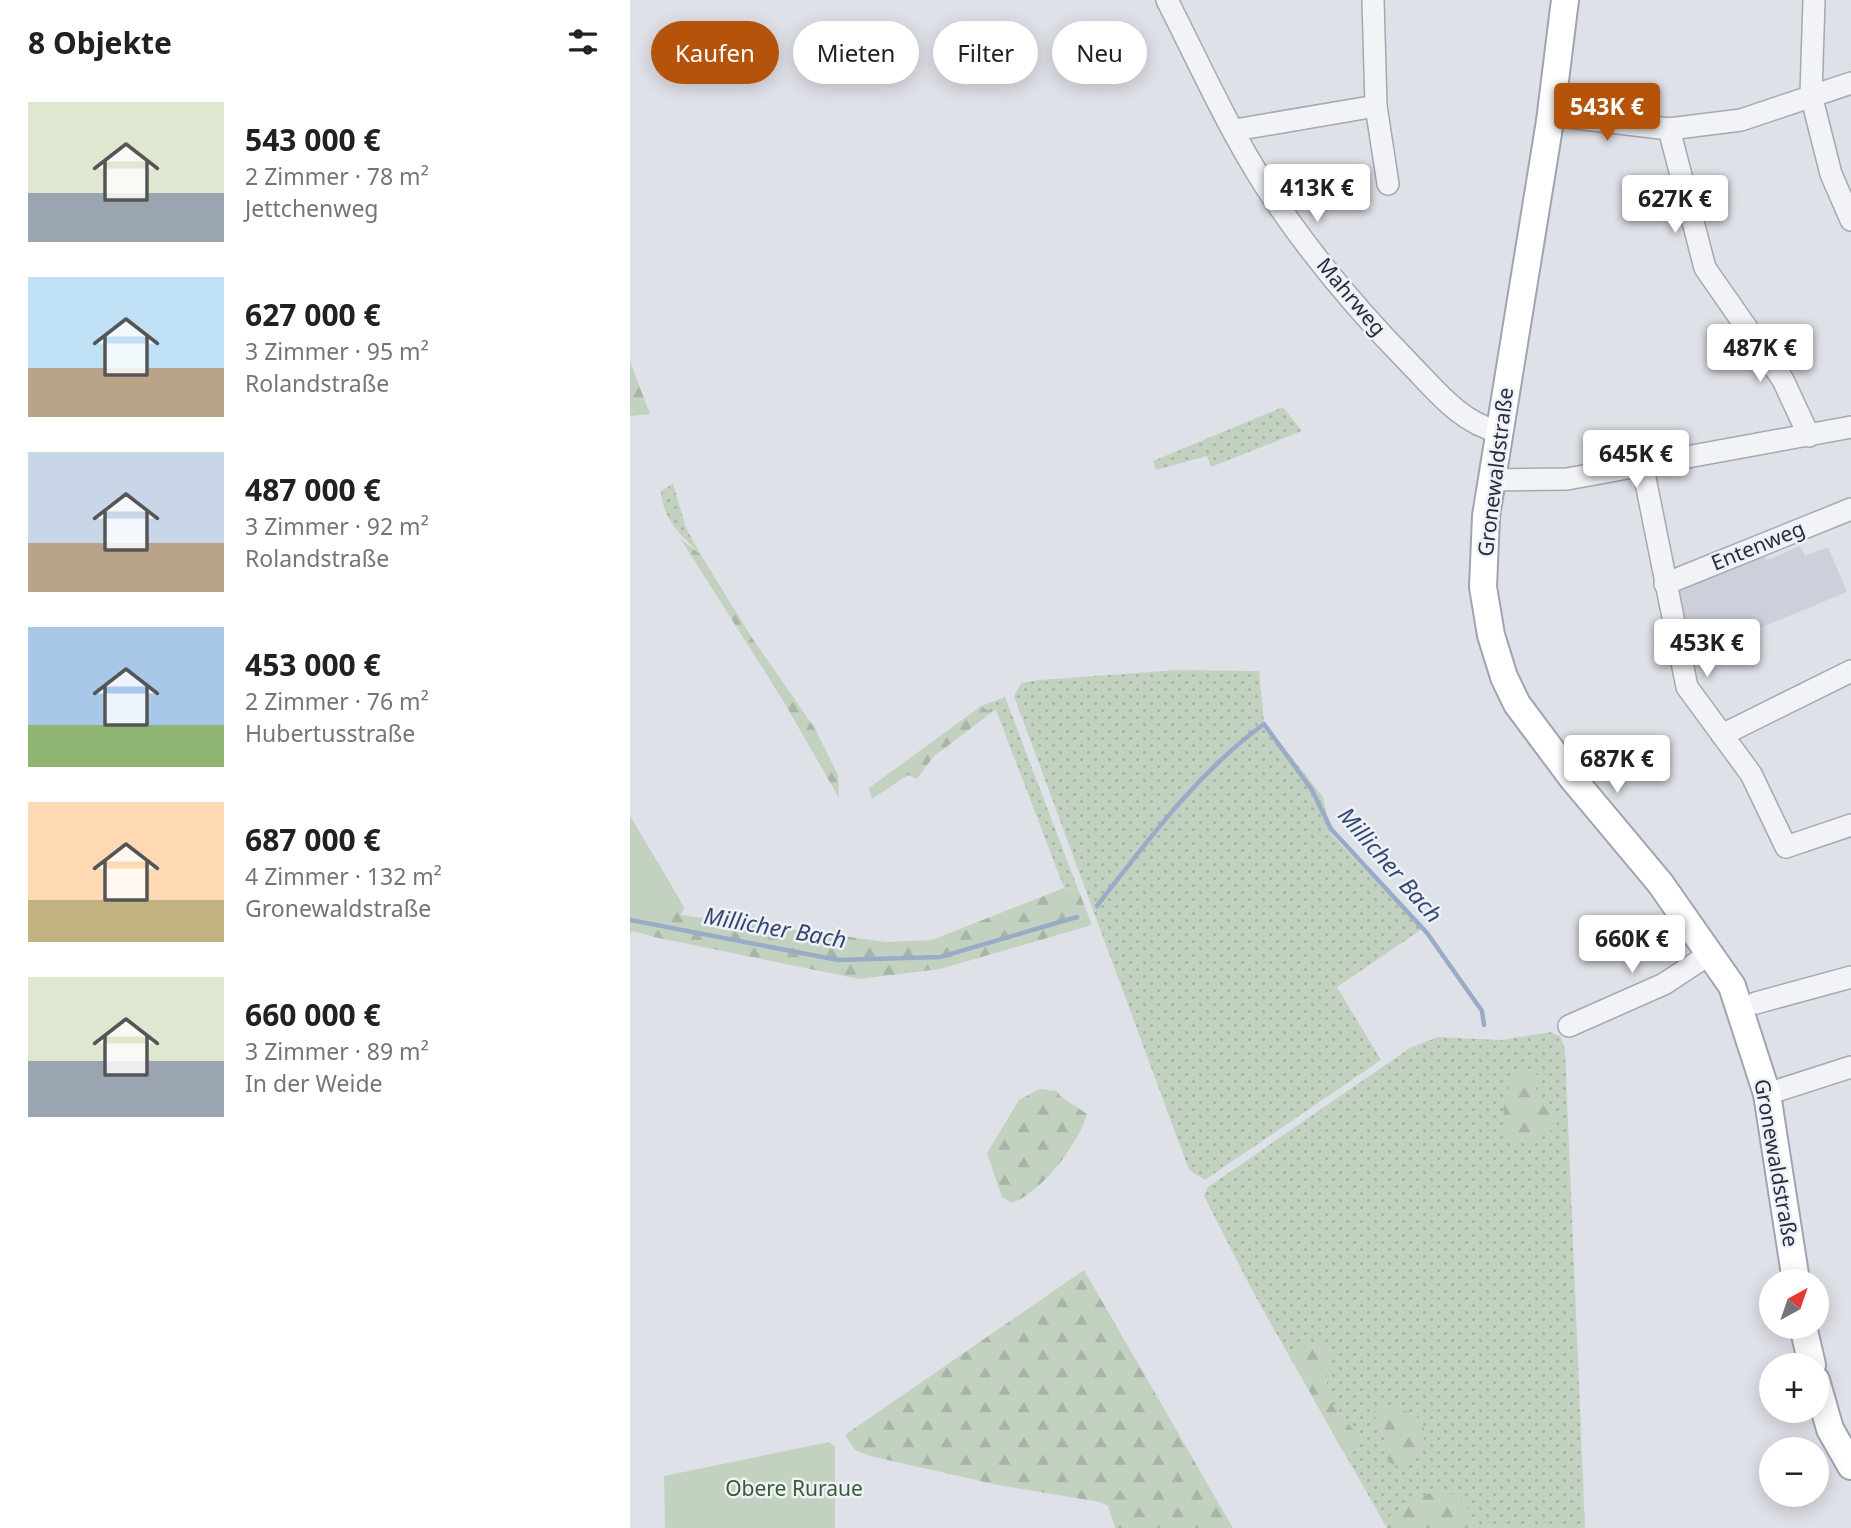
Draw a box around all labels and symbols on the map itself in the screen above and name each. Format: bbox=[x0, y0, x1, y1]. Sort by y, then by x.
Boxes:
pin: 543K € bbox=[1550, 83, 1664, 143]
pin: 413K € bbox=[1260, 164, 1374, 224]
pin: 627K € bbox=[1618, 176, 1732, 235]
street label: Mahrweg bbox=[1311, 251, 1393, 341]
pin: 487K € bbox=[1703, 324, 1817, 384]
street label: Gronewaldstraße bbox=[1471, 386, 1519, 558]
pin: 645K € bbox=[1579, 430, 1693, 490]
street label: Entenweg bbox=[1707, 514, 1808, 576]
pin: 453K € bbox=[1650, 620, 1764, 679]
pin: 687K € bbox=[1560, 736, 1674, 795]
water label: Millicher Bach bbox=[1331, 799, 1450, 929]
water label: Millicher Bach bbox=[701, 899, 849, 955]
pin: 660K € bbox=[1575, 916, 1689, 975]
street label: Gronewaldstraße bbox=[1748, 1077, 1806, 1249]
north arrow bbox=[1759, 1269, 1829, 1339]
park label: Obere Ruraue bbox=[725, 1474, 863, 1502]

